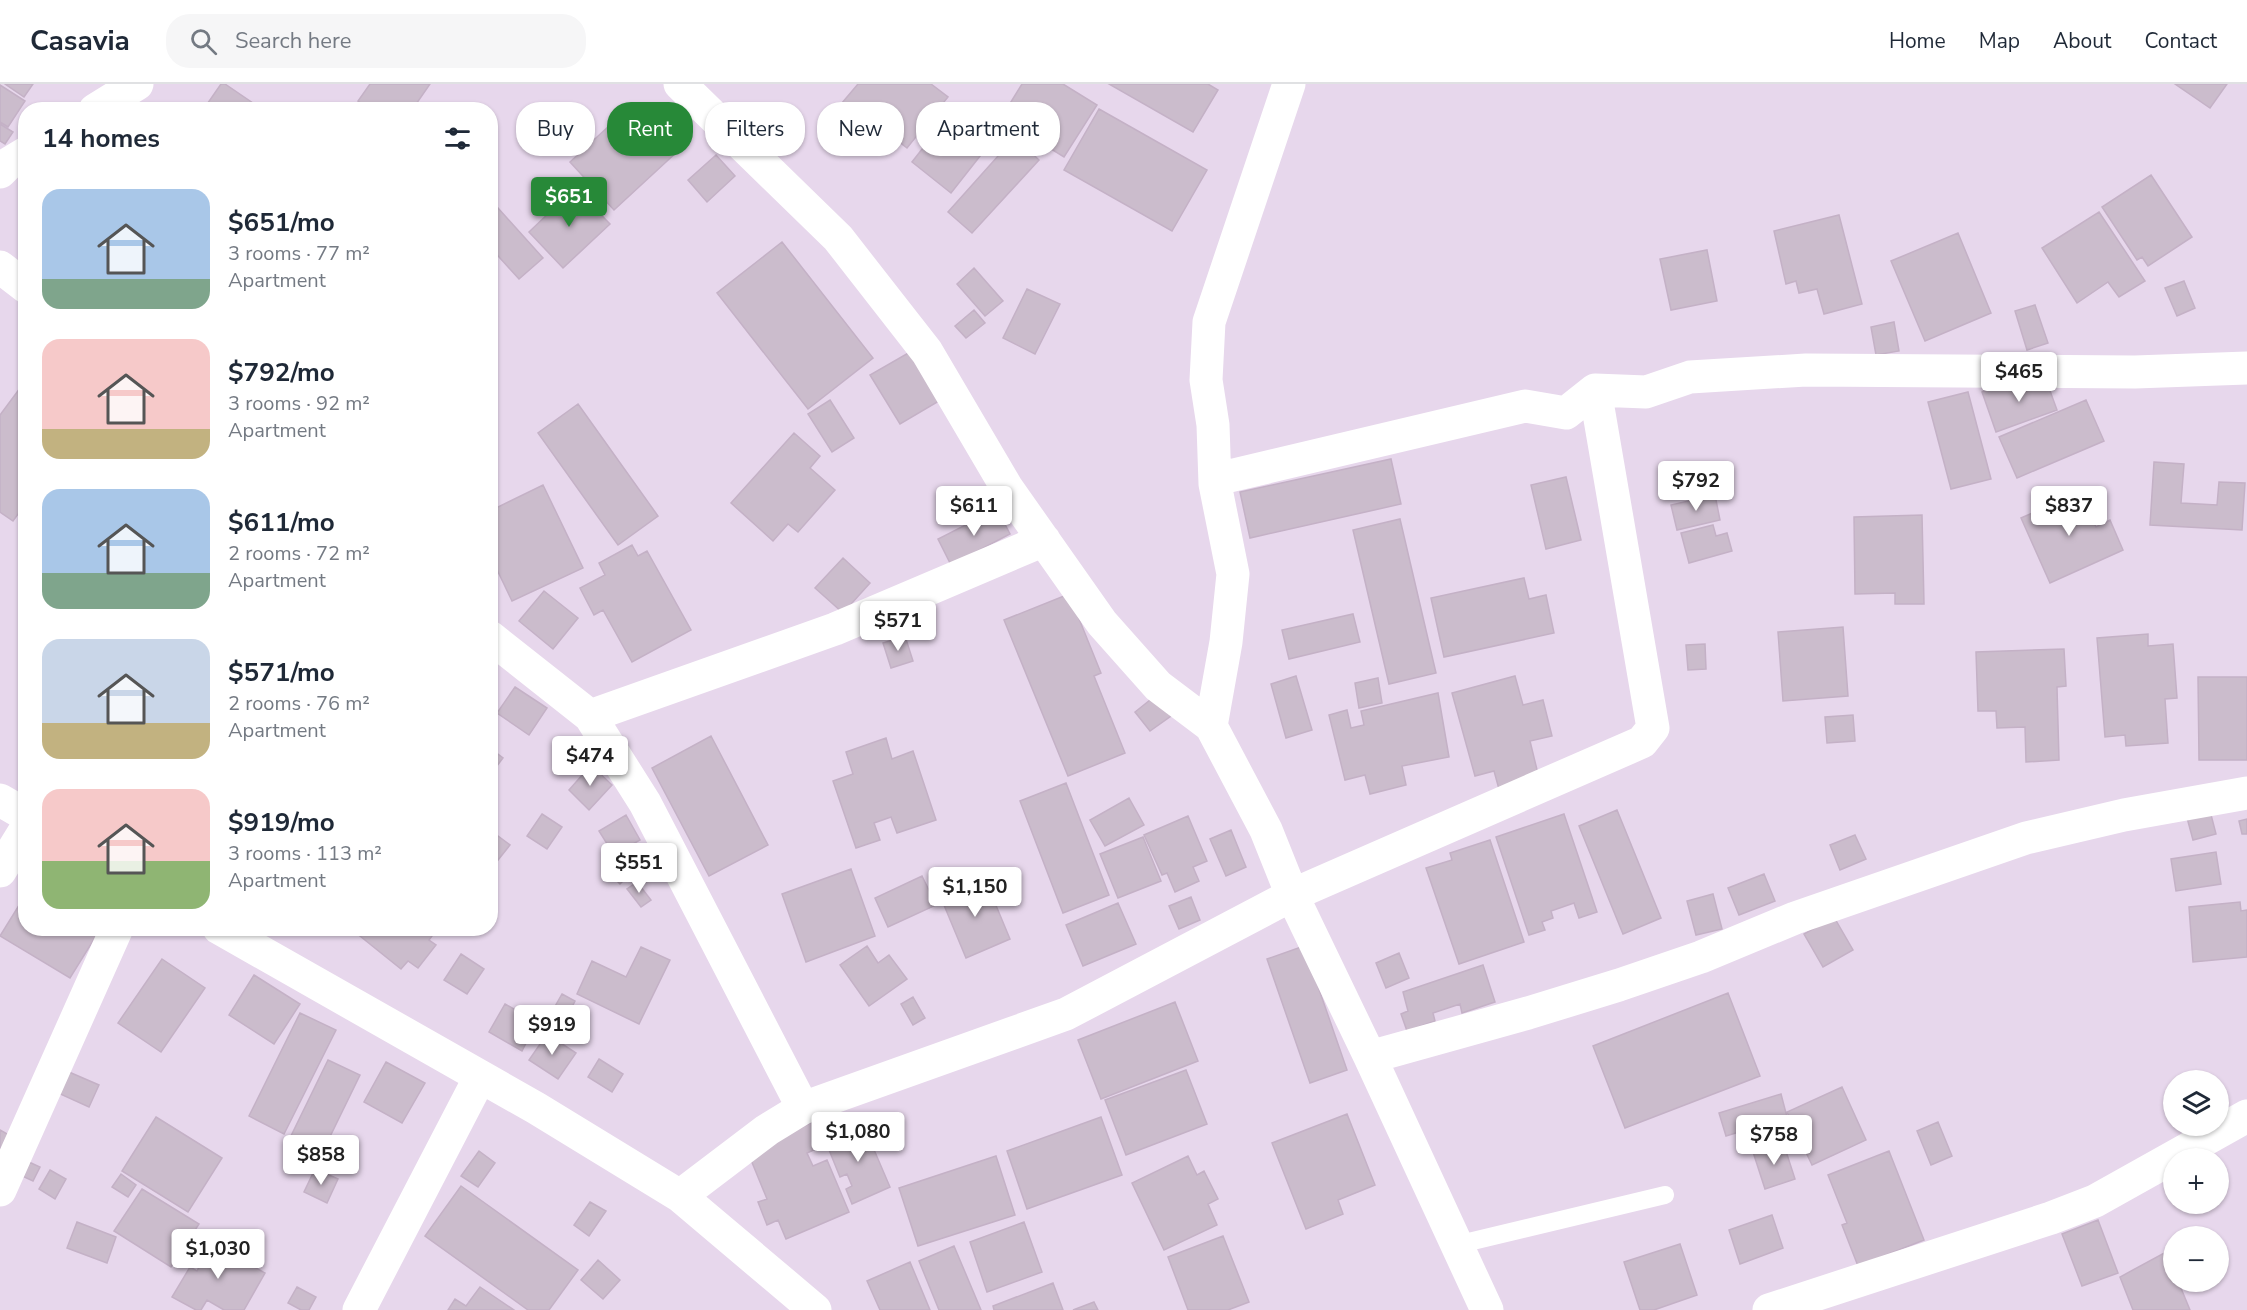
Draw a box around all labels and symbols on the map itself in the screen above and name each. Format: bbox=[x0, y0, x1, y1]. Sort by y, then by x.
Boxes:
pin: $651 bbox=[533, 177, 605, 228]
pin: $465 bbox=[1983, 352, 2055, 403]
pin: $792 bbox=[1660, 461, 1732, 512]
pin: $611 bbox=[938, 486, 1010, 537]
pin: $837 bbox=[2033, 486, 2105, 537]
pin: $571 bbox=[862, 601, 934, 652]
pin: $474 bbox=[554, 736, 626, 787]
pin: $551 bbox=[603, 843, 675, 894]
pin: $1,150 bbox=[926, 867, 1024, 918]
pin: $919 bbox=[516, 1005, 588, 1056]
pin: $1,080 bbox=[809, 1112, 907, 1163]
pin: $758 bbox=[1738, 1115, 1810, 1166]
pin: $858 bbox=[285, 1135, 357, 1186]
pin: $1,030 bbox=[169, 1229, 267, 1280]

